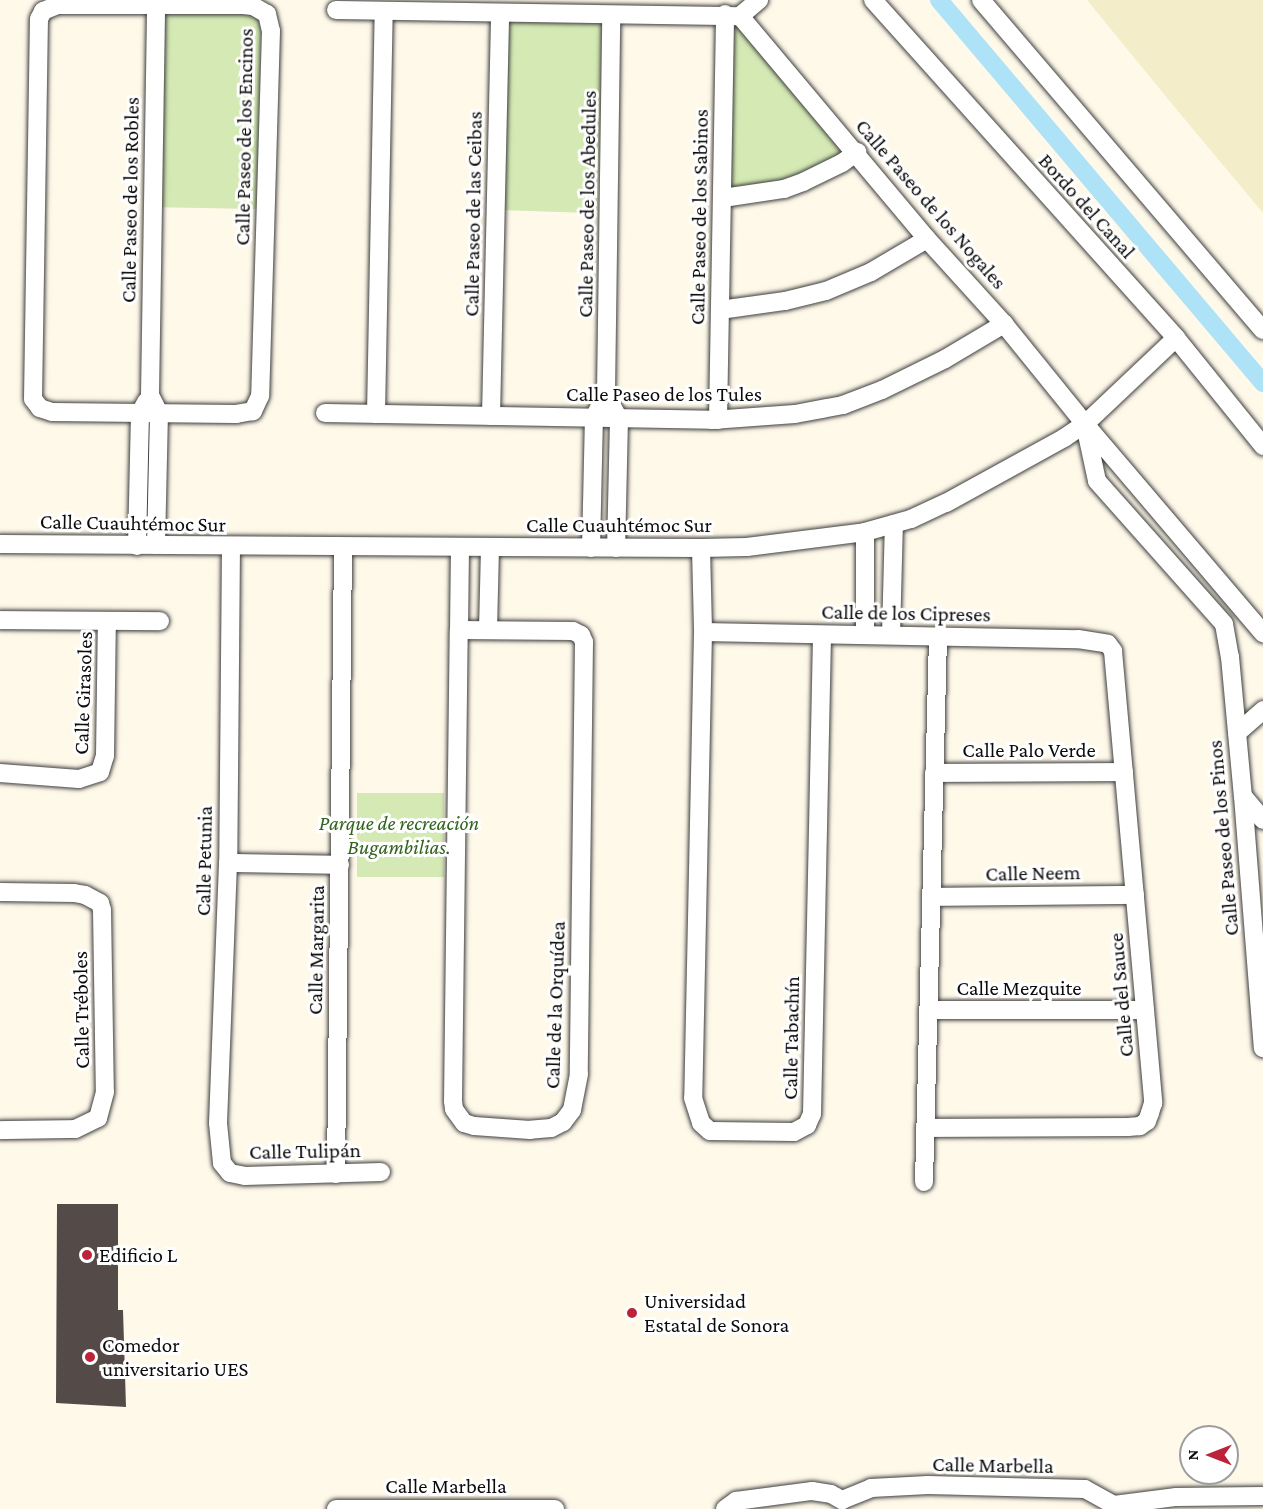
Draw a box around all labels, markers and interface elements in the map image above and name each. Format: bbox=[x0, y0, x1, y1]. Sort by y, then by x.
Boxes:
street label: Calle Paseo de los Encinos bbox=[230, 28, 258, 246]
street label: Calle Paseo de los Abedules bbox=[572, 90, 602, 318]
street label: Calle Paseo de los Robles bbox=[116, 97, 144, 303]
street label: Calle Paseo de los Sabinos bbox=[685, 109, 713, 325]
street label: Calle Paseo de las Ceibas bbox=[459, 111, 487, 317]
street label: Calle Paseo de los Nogales bbox=[850, 114, 1012, 294]
street label: Bordo del Canal bbox=[1033, 148, 1141, 264]
street label: Calle Paseo de los Tules bbox=[566, 381, 762, 407]
street label: Calle Cuauhtémoc Sur bbox=[40, 509, 226, 537]
street label: Calle Cuauhtémoc Sur bbox=[526, 512, 712, 538]
street label: Calle de los Cipreses bbox=[821, 599, 991, 627]
street label: Calle Girasoles bbox=[68, 631, 98, 755]
street label: Calle Palo Verde bbox=[962, 737, 1096, 763]
street label: Calle Paseo de los Pinos bbox=[1202, 739, 1244, 937]
street label: Calle Petunia bbox=[190, 806, 218, 916]
park label: Parque de recreación Bugambilias. bbox=[319, 810, 479, 860]
street label: Calle Neem bbox=[985, 860, 1081, 886]
street label: Calle Margarita bbox=[302, 885, 330, 1015]
street label: Calle de la Orquídea bbox=[539, 921, 571, 1089]
street label: Calle del Sauce bbox=[1103, 932, 1139, 1058]
street label: Calle Tréboles bbox=[67, 951, 95, 1069]
street label: Calle Mezquite bbox=[956, 975, 1082, 1001]
street label: Calle Tabachín bbox=[777, 976, 805, 1100]
street label: Calle Tulipán bbox=[249, 1137, 361, 1165]
place label: Edificio L bbox=[99, 1242, 177, 1268]
marker: Edificio L bbox=[80, 1248, 94, 1262]
place label: Universidad Estatal de Sonora bbox=[644, 1288, 789, 1338]
marker: Universidad Estatal de Sonora bbox=[625, 1306, 639, 1320]
place label: Comedor universitario UES bbox=[102, 1332, 248, 1382]
marker: Comedor universitario UES bbox=[83, 1350, 97, 1364]
north arrow bbox=[1179, 1425, 1239, 1485]
text: N bbox=[1184, 1450, 1201, 1460]
street label: Calle Marbella bbox=[932, 1451, 1054, 1479]
street label: Calle Marbella bbox=[385, 1473, 507, 1499]

